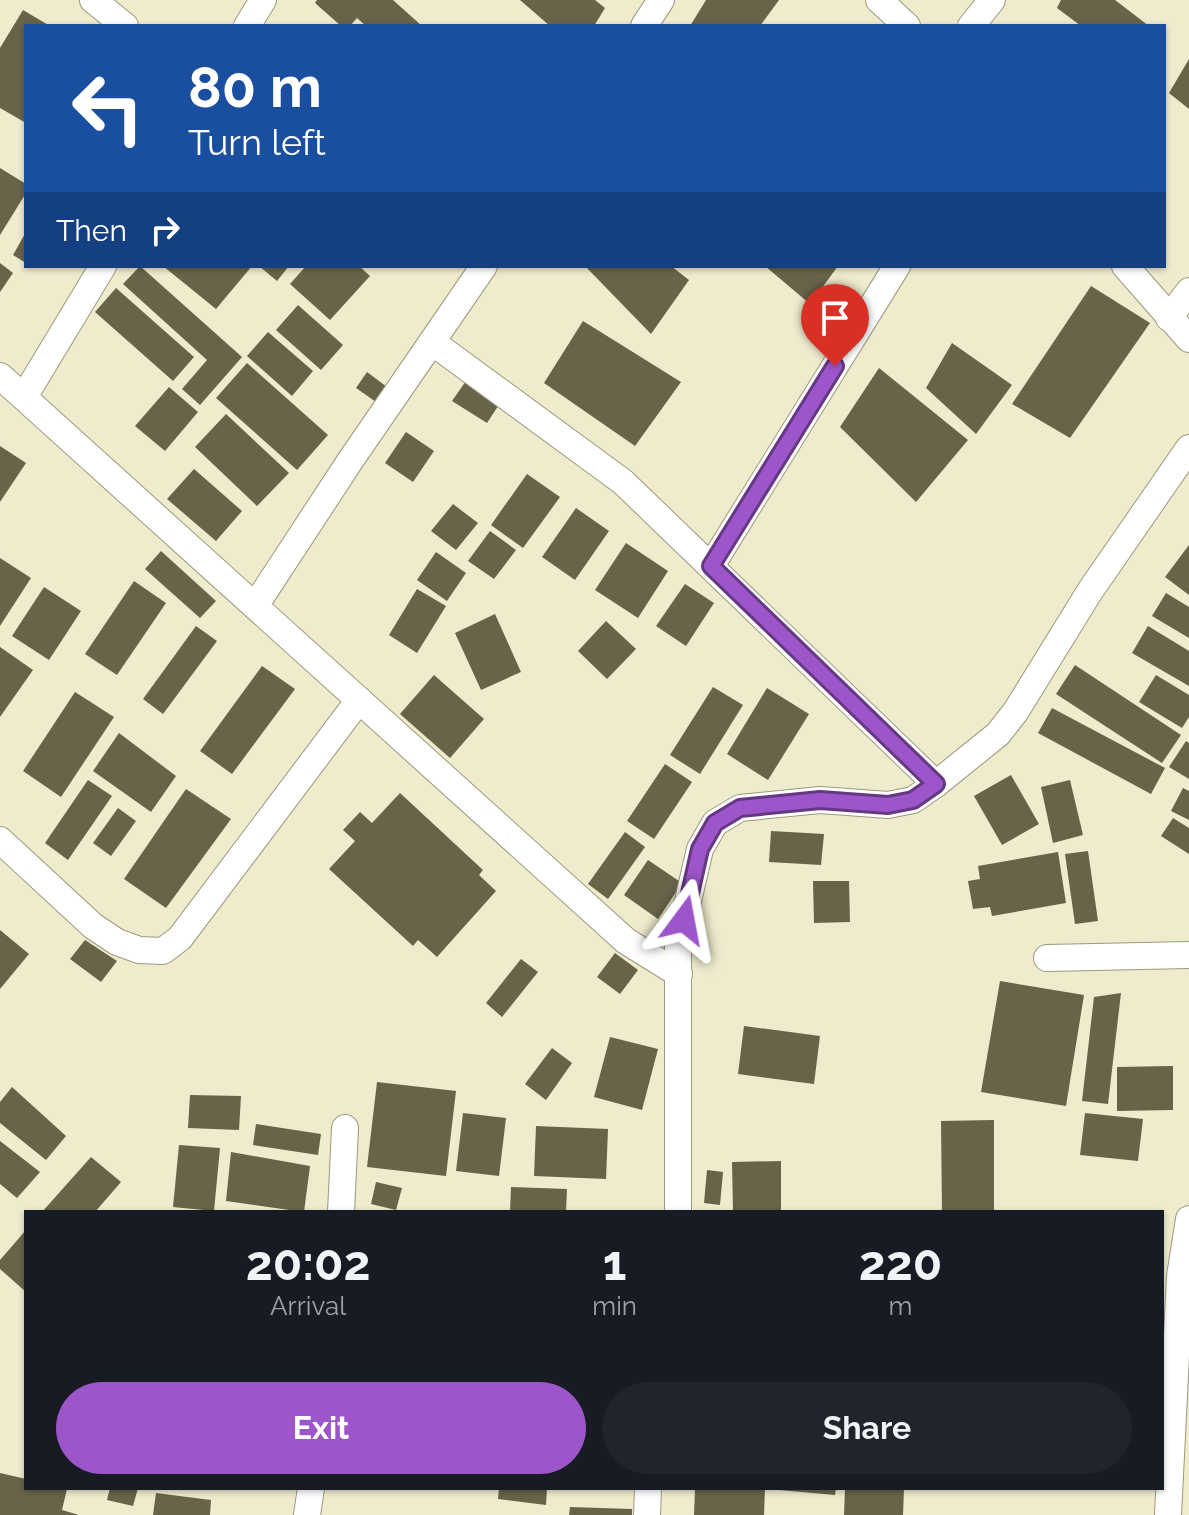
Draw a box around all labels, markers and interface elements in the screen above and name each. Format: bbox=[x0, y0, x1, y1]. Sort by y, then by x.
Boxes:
text: 80 m bbox=[188, 54, 322, 120]
icon: left bbox=[56, 56, 160, 160]
text: Turn left bbox=[188, 121, 326, 163]
icon: right bbox=[143, 208, 187, 252]
text: Then bbox=[56, 213, 127, 248]
pin bbox=[801, 284, 869, 366]
icon: arrive bbox=[813, 296, 857, 340]
position arrow bbox=[642, 878, 726, 962]
text: 20:02 bbox=[246, 1235, 371, 1291]
text: 1 bbox=[603, 1235, 627, 1291]
text: 220 bbox=[859, 1235, 942, 1291]
text: Arrival bbox=[270, 1291, 346, 1321]
text: min bbox=[592, 1291, 637, 1321]
text: m bbox=[889, 1291, 912, 1321]
button: Exit bbox=[56, 1382, 586, 1474]
button: Share bbox=[602, 1382, 1132, 1474]

